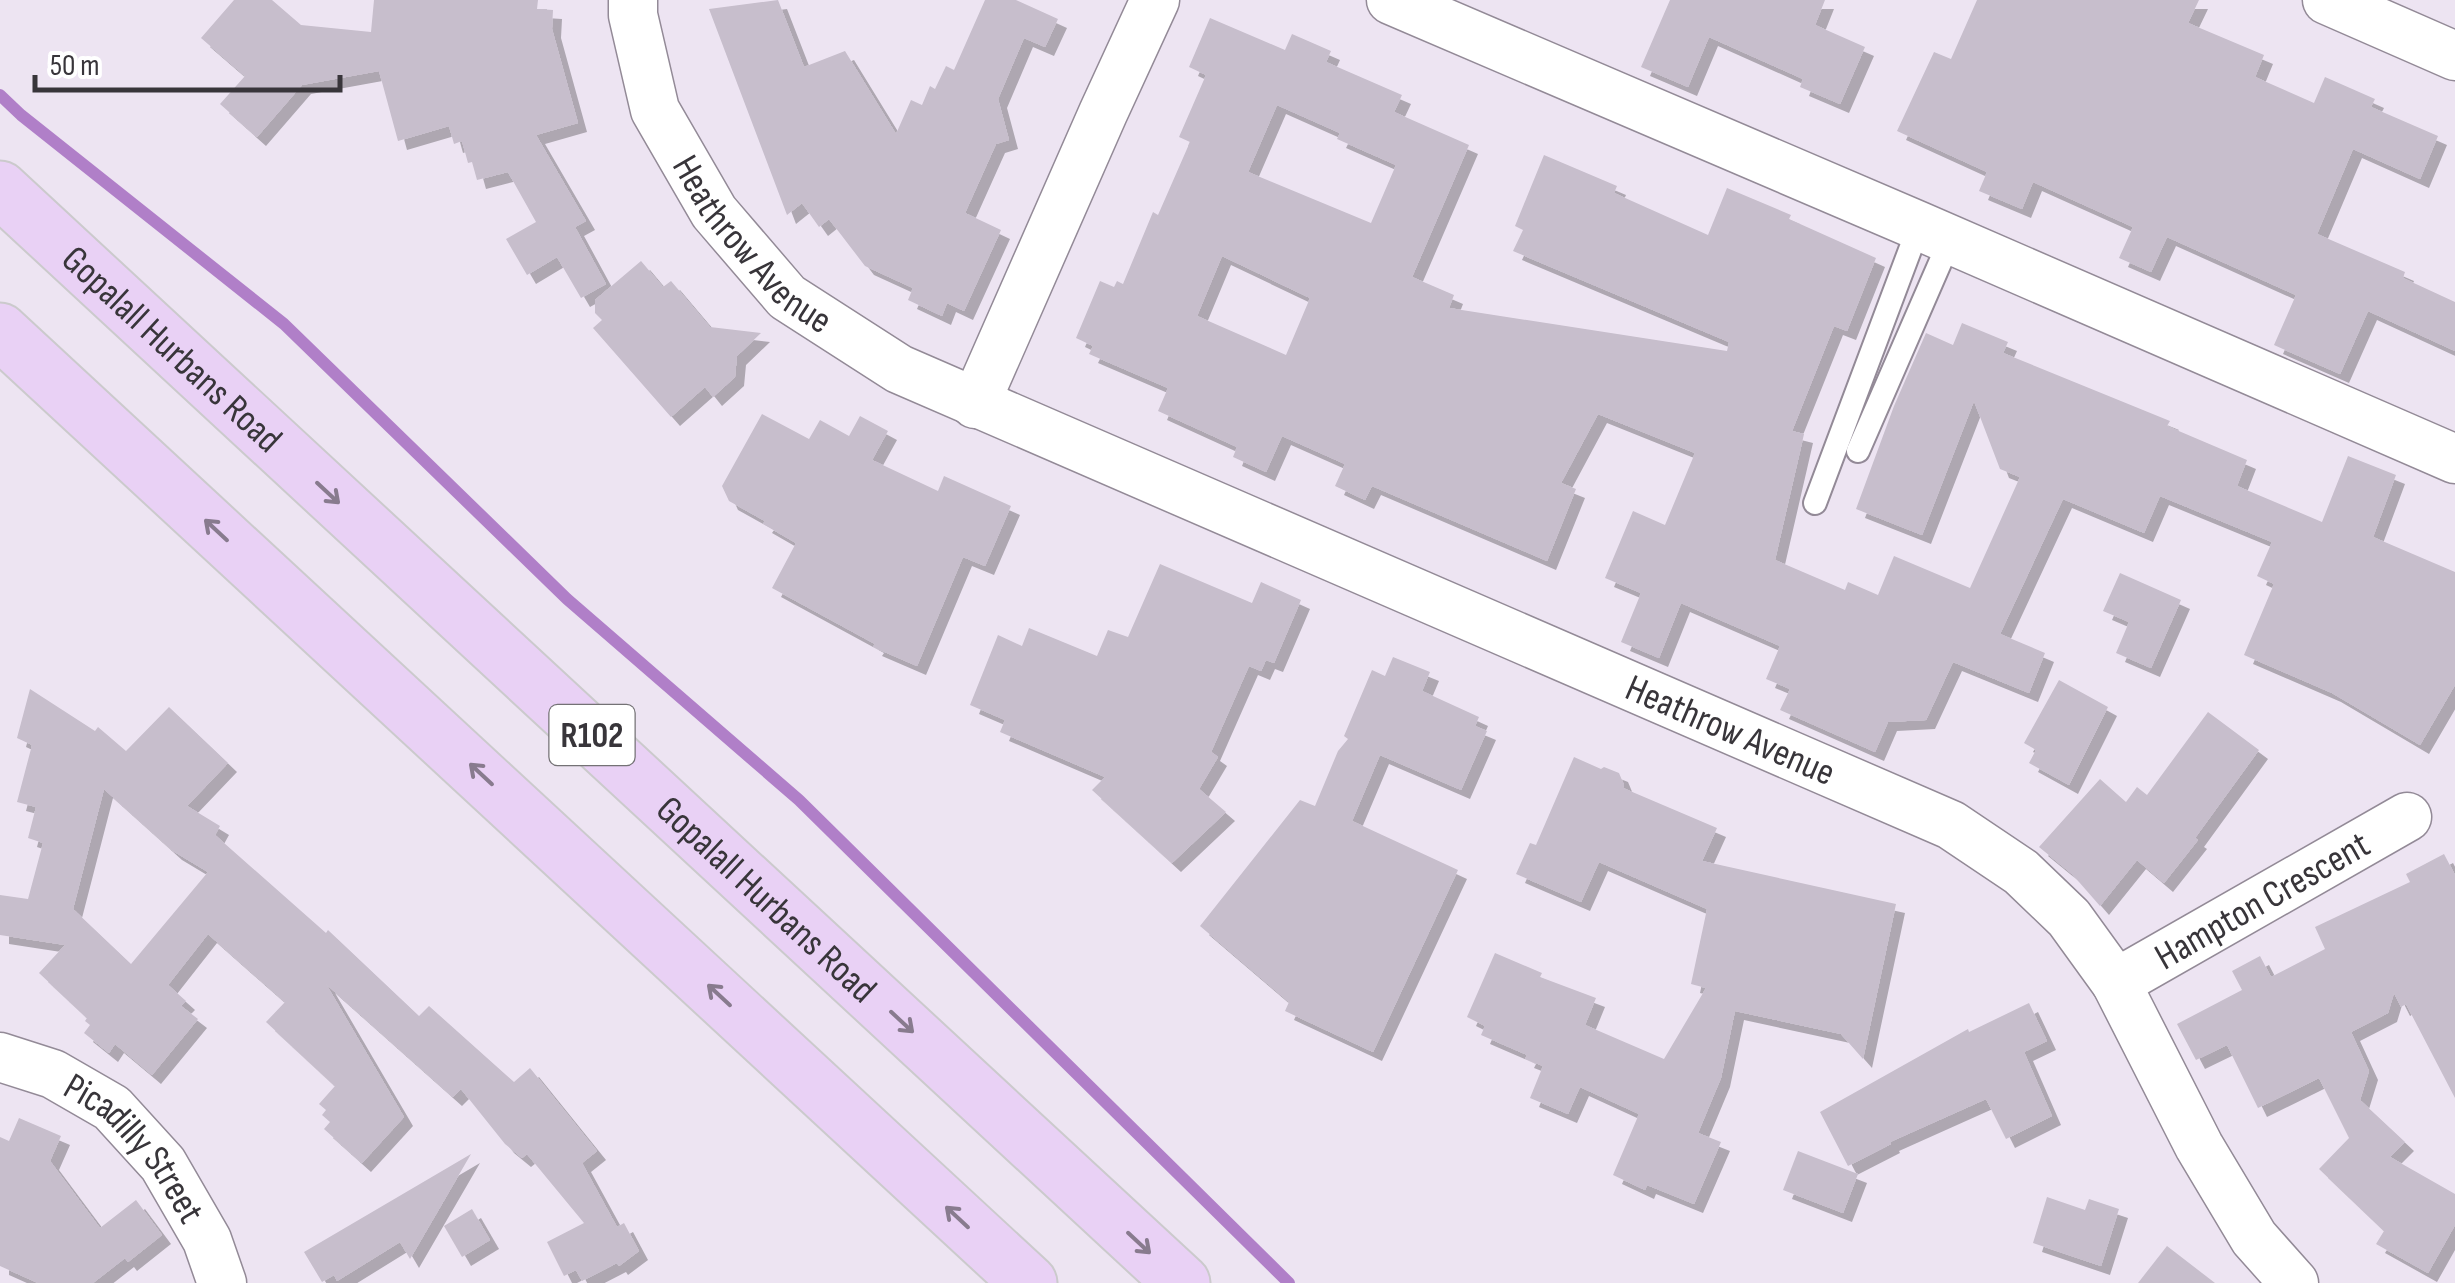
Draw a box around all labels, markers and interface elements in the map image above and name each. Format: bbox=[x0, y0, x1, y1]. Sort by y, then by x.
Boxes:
scale bar bbox=[35, 30, 340, 92]
text: 50 m bbox=[50, 48, 99, 84]
street label: Heathrow Avenue bbox=[662, 148, 840, 344]
street label: Gopalall Hurbans Road bbox=[52, 237, 291, 462]
one-way arrow bbox=[316, 481, 340, 505]
one-way arrow bbox=[205, 518, 229, 542]
street label: Heathrow Avenue bbox=[1619, 666, 1842, 796]
road number: R102 bbox=[550, 705, 634, 765]
one-way arrow bbox=[469, 763, 494, 786]
street label: Gopalall Hurbans Road bbox=[647, 787, 885, 1013]
street label: Hampton Crescent bbox=[2148, 822, 2378, 980]
one-way arrow bbox=[708, 983, 732, 1007]
one-way arrow bbox=[889, 1010, 914, 1033]
street label: Picadilly Street bbox=[56, 1064, 213, 1231]
one-way arrow bbox=[946, 1205, 970, 1229]
one-way arrow bbox=[1127, 1231, 1151, 1255]

